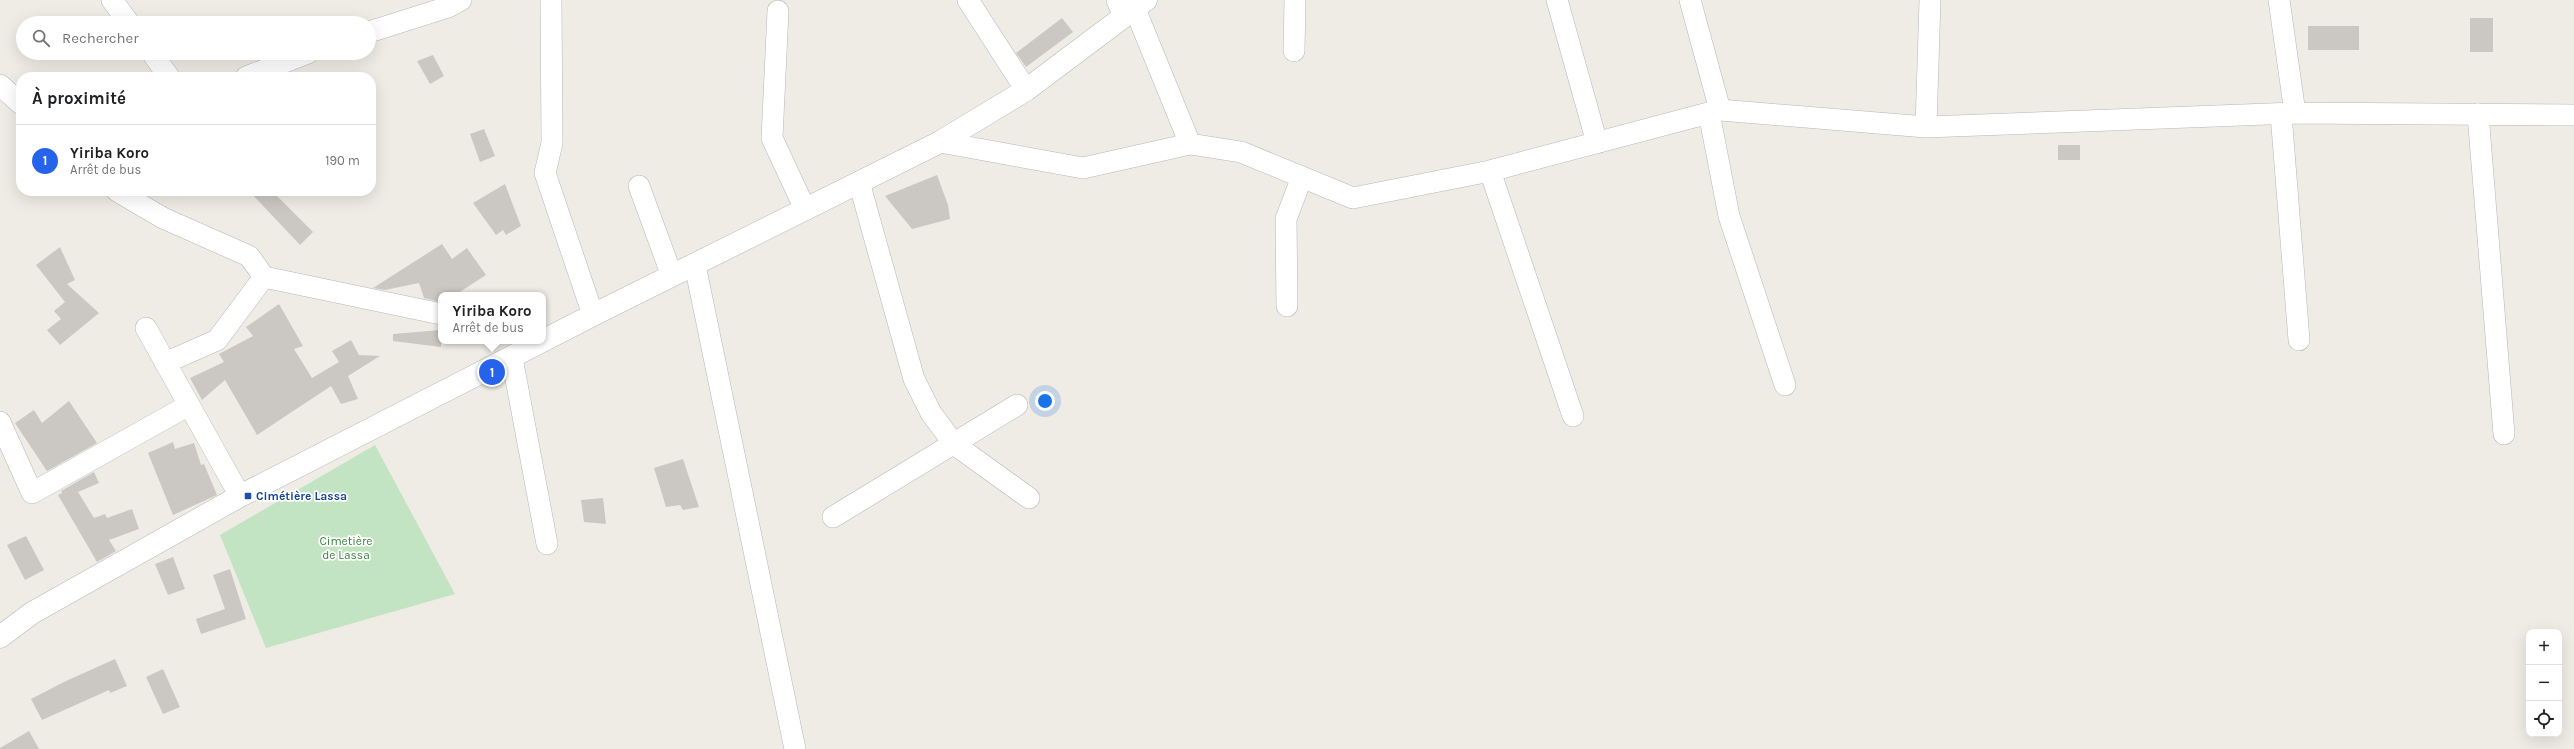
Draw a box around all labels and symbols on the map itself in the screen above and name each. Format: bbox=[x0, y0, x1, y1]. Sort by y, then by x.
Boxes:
pin: 1 bbox=[479, 357, 505, 387]
your location bbox=[1035, 391, 1055, 411]
place label: Cimétière Lassa bbox=[256, 489, 347, 503]
marker: Cimétière Lassa bbox=[243, 491, 253, 501]
park label: Cimetière de Lassa bbox=[319, 534, 373, 562]

